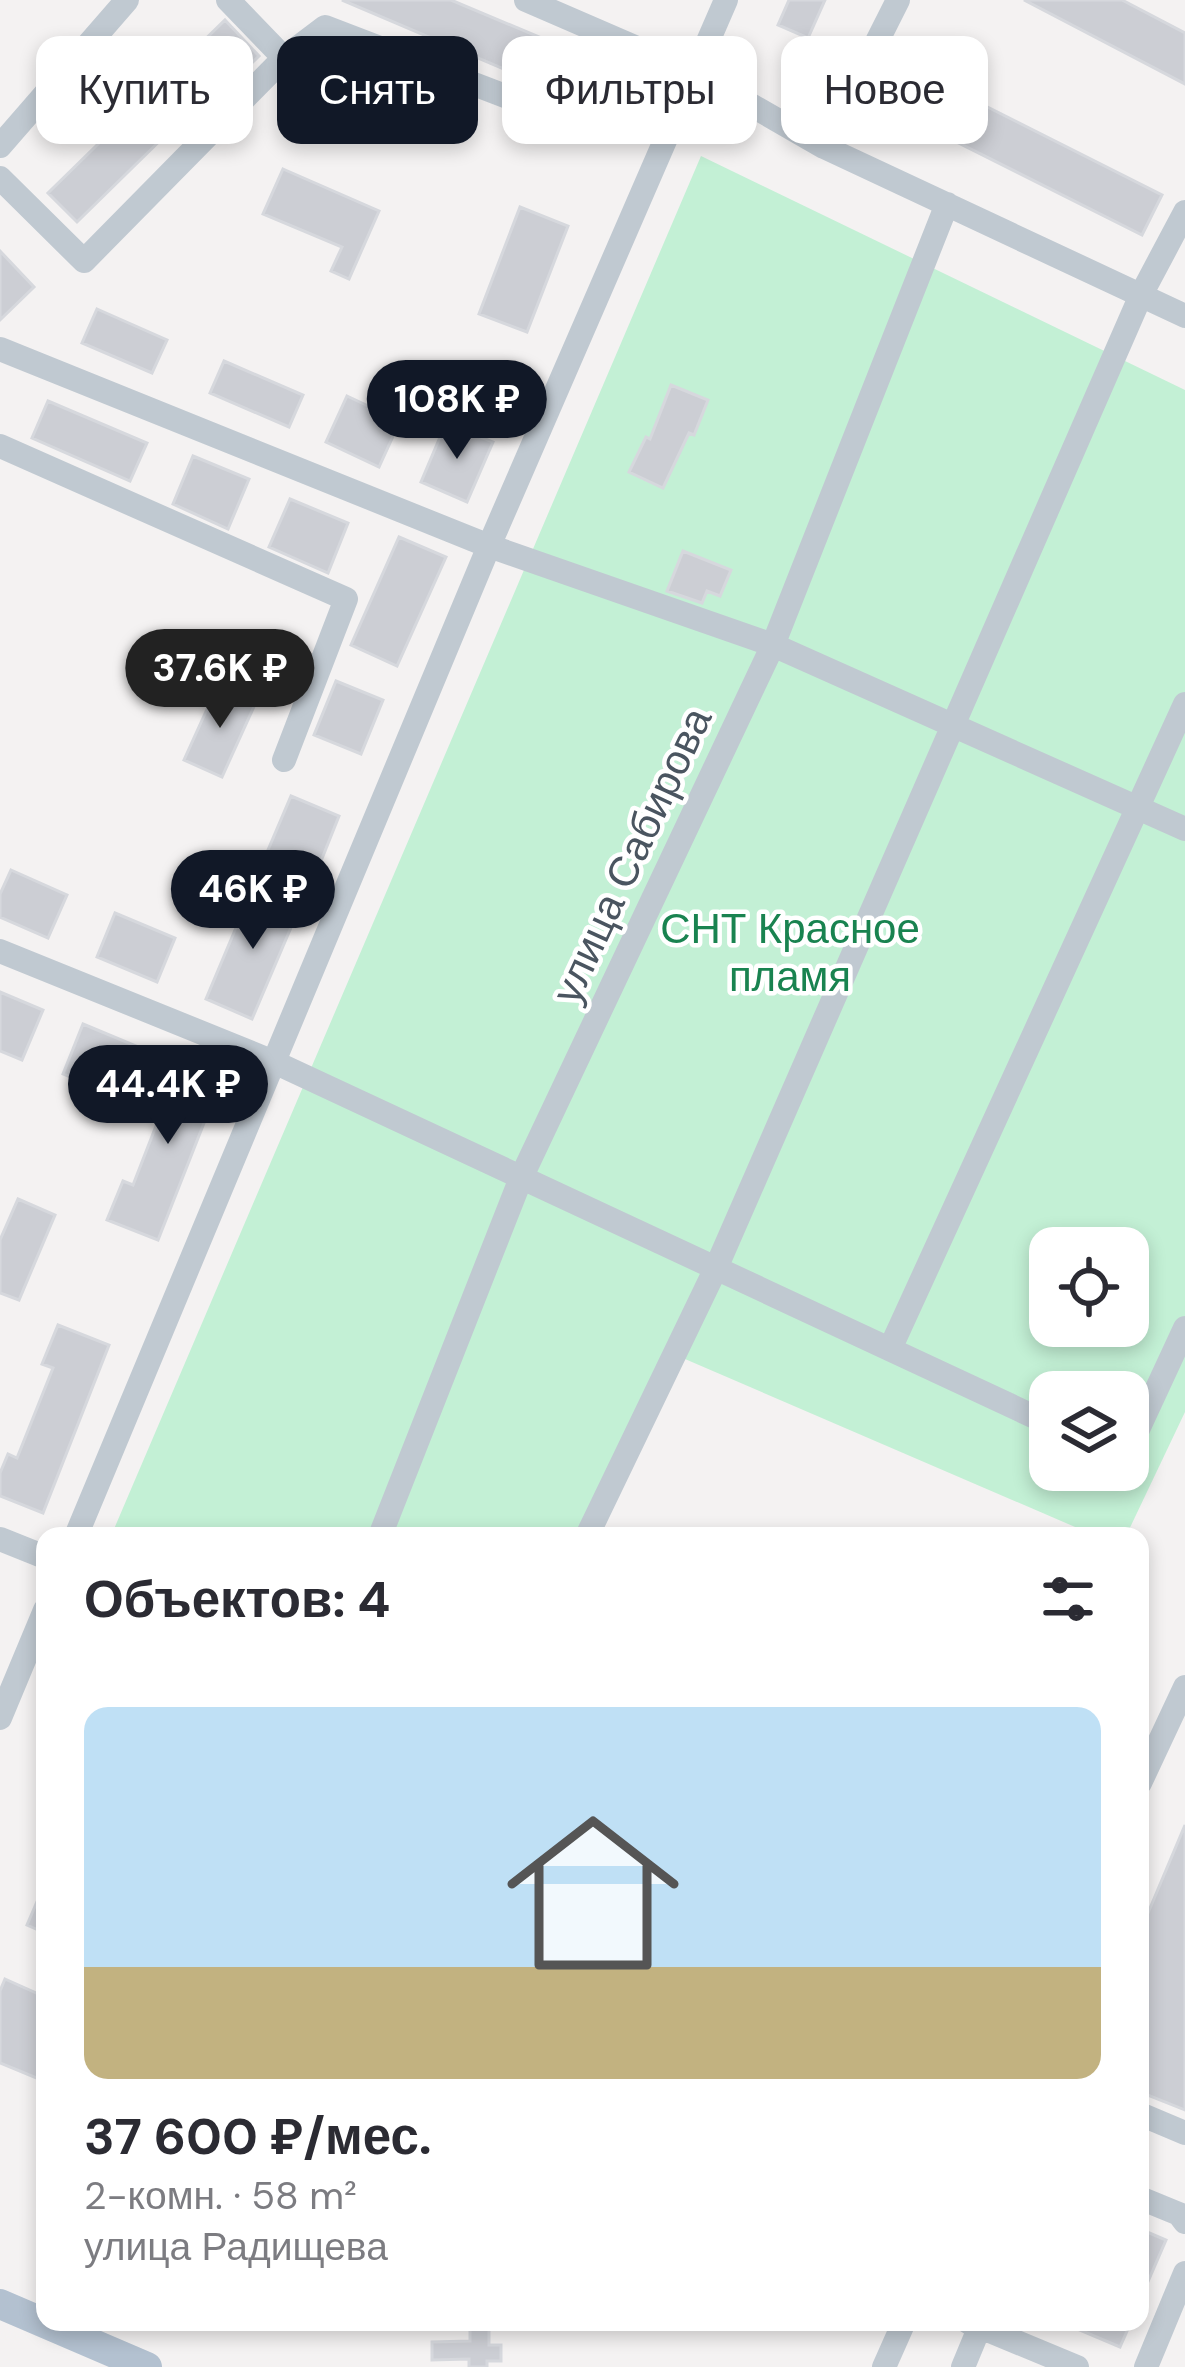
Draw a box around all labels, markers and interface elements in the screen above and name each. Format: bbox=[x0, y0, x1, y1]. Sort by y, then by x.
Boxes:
chip: Купить bbox=[36, 36, 253, 144]
chip: Снять bbox=[277, 36, 478, 144]
chip: Фильтры bbox=[502, 36, 757, 144]
chip: Новое bbox=[781, 36, 988, 144]
pin: 108K ₽ bbox=[359, 360, 555, 462]
text: 108K ₽ bbox=[394, 373, 520, 424]
pin: 37.6K ₽ bbox=[109, 629, 331, 731]
text: 37.6K ₽ bbox=[152, 642, 288, 693]
street label: улица Сабирова bbox=[539, 698, 724, 1012]
pin: 46K ₽ bbox=[169, 850, 337, 952]
text: 46K ₽ bbox=[198, 863, 308, 914]
park label: СНТ Красное пламя bbox=[660, 901, 920, 1004]
pin: 44.4K ₽ bbox=[57, 1045, 279, 1147]
text: 44.4K ₽ bbox=[95, 1058, 241, 1109]
map controls bbox=[1029, 1227, 1149, 1491]
button: locate bbox=[1029, 1227, 1149, 1347]
button: layers bbox=[1029, 1371, 1149, 1491]
text: Объектов: 4 bbox=[84, 1566, 390, 1633]
icon: filters bbox=[1035, 1566, 1101, 1632]
icon: home bbox=[485, 1785, 701, 2001]
text: 37 600 ₽/мес. bbox=[84, 2103, 432, 2170]
text: 2-комн. · 58 m² bbox=[84, 2170, 357, 2221]
text: улица Радищева bbox=[84, 2221, 388, 2272]

